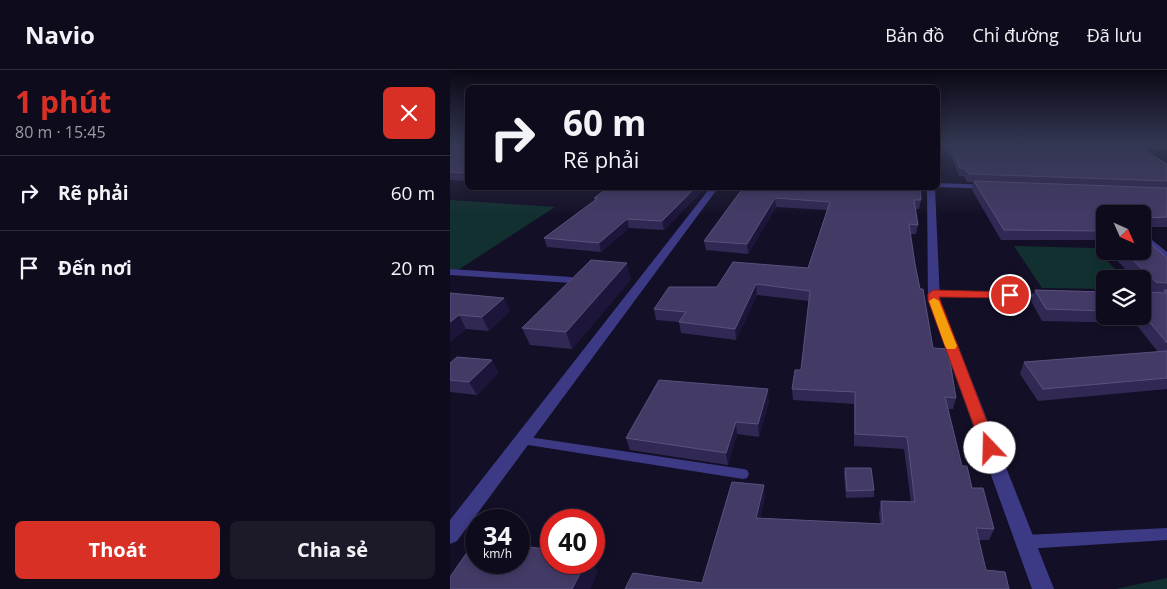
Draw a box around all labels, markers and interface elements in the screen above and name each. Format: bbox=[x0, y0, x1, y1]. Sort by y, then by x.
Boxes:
text: Navio bbox=[25, 18, 95, 51]
text: Bản đồ bbox=[885, 23, 944, 47]
text: Chỉ đường bbox=[972, 23, 1059, 47]
text: Đã lưu bbox=[1087, 23, 1142, 47]
text: 1 phút bbox=[15, 81, 111, 122]
button: close bbox=[383, 87, 435, 139]
text: 60 m bbox=[563, 99, 646, 146]
icon: right bbox=[480, 105, 545, 170]
text: 80 m · 15:45 bbox=[15, 121, 106, 143]
text: Rẽ phải bbox=[563, 144, 639, 174]
icon: right bbox=[15, 179, 43, 207]
text: Rẽ phải bbox=[58, 180, 129, 206]
text: 60 m bbox=[391, 180, 435, 206]
north arrow bbox=[1096, 205, 1151, 260]
map controls bbox=[1096, 205, 1151, 325]
icon: arrive bbox=[15, 254, 43, 282]
text: Đến nơi bbox=[58, 255, 132, 281]
text: 20 m bbox=[391, 255, 435, 281]
button: layers bbox=[1096, 270, 1151, 325]
pin bbox=[989, 274, 1031, 316]
icon: arrive bbox=[996, 281, 1024, 309]
position arrow bbox=[963, 421, 1015, 473]
speed limit sign: 40 bbox=[540, 509, 605, 574]
text: 34 bbox=[483, 518, 512, 552]
button: Thoát bbox=[15, 521, 220, 579]
button: Chia sẻ bbox=[230, 521, 435, 579]
text: km/h bbox=[483, 545, 512, 562]

